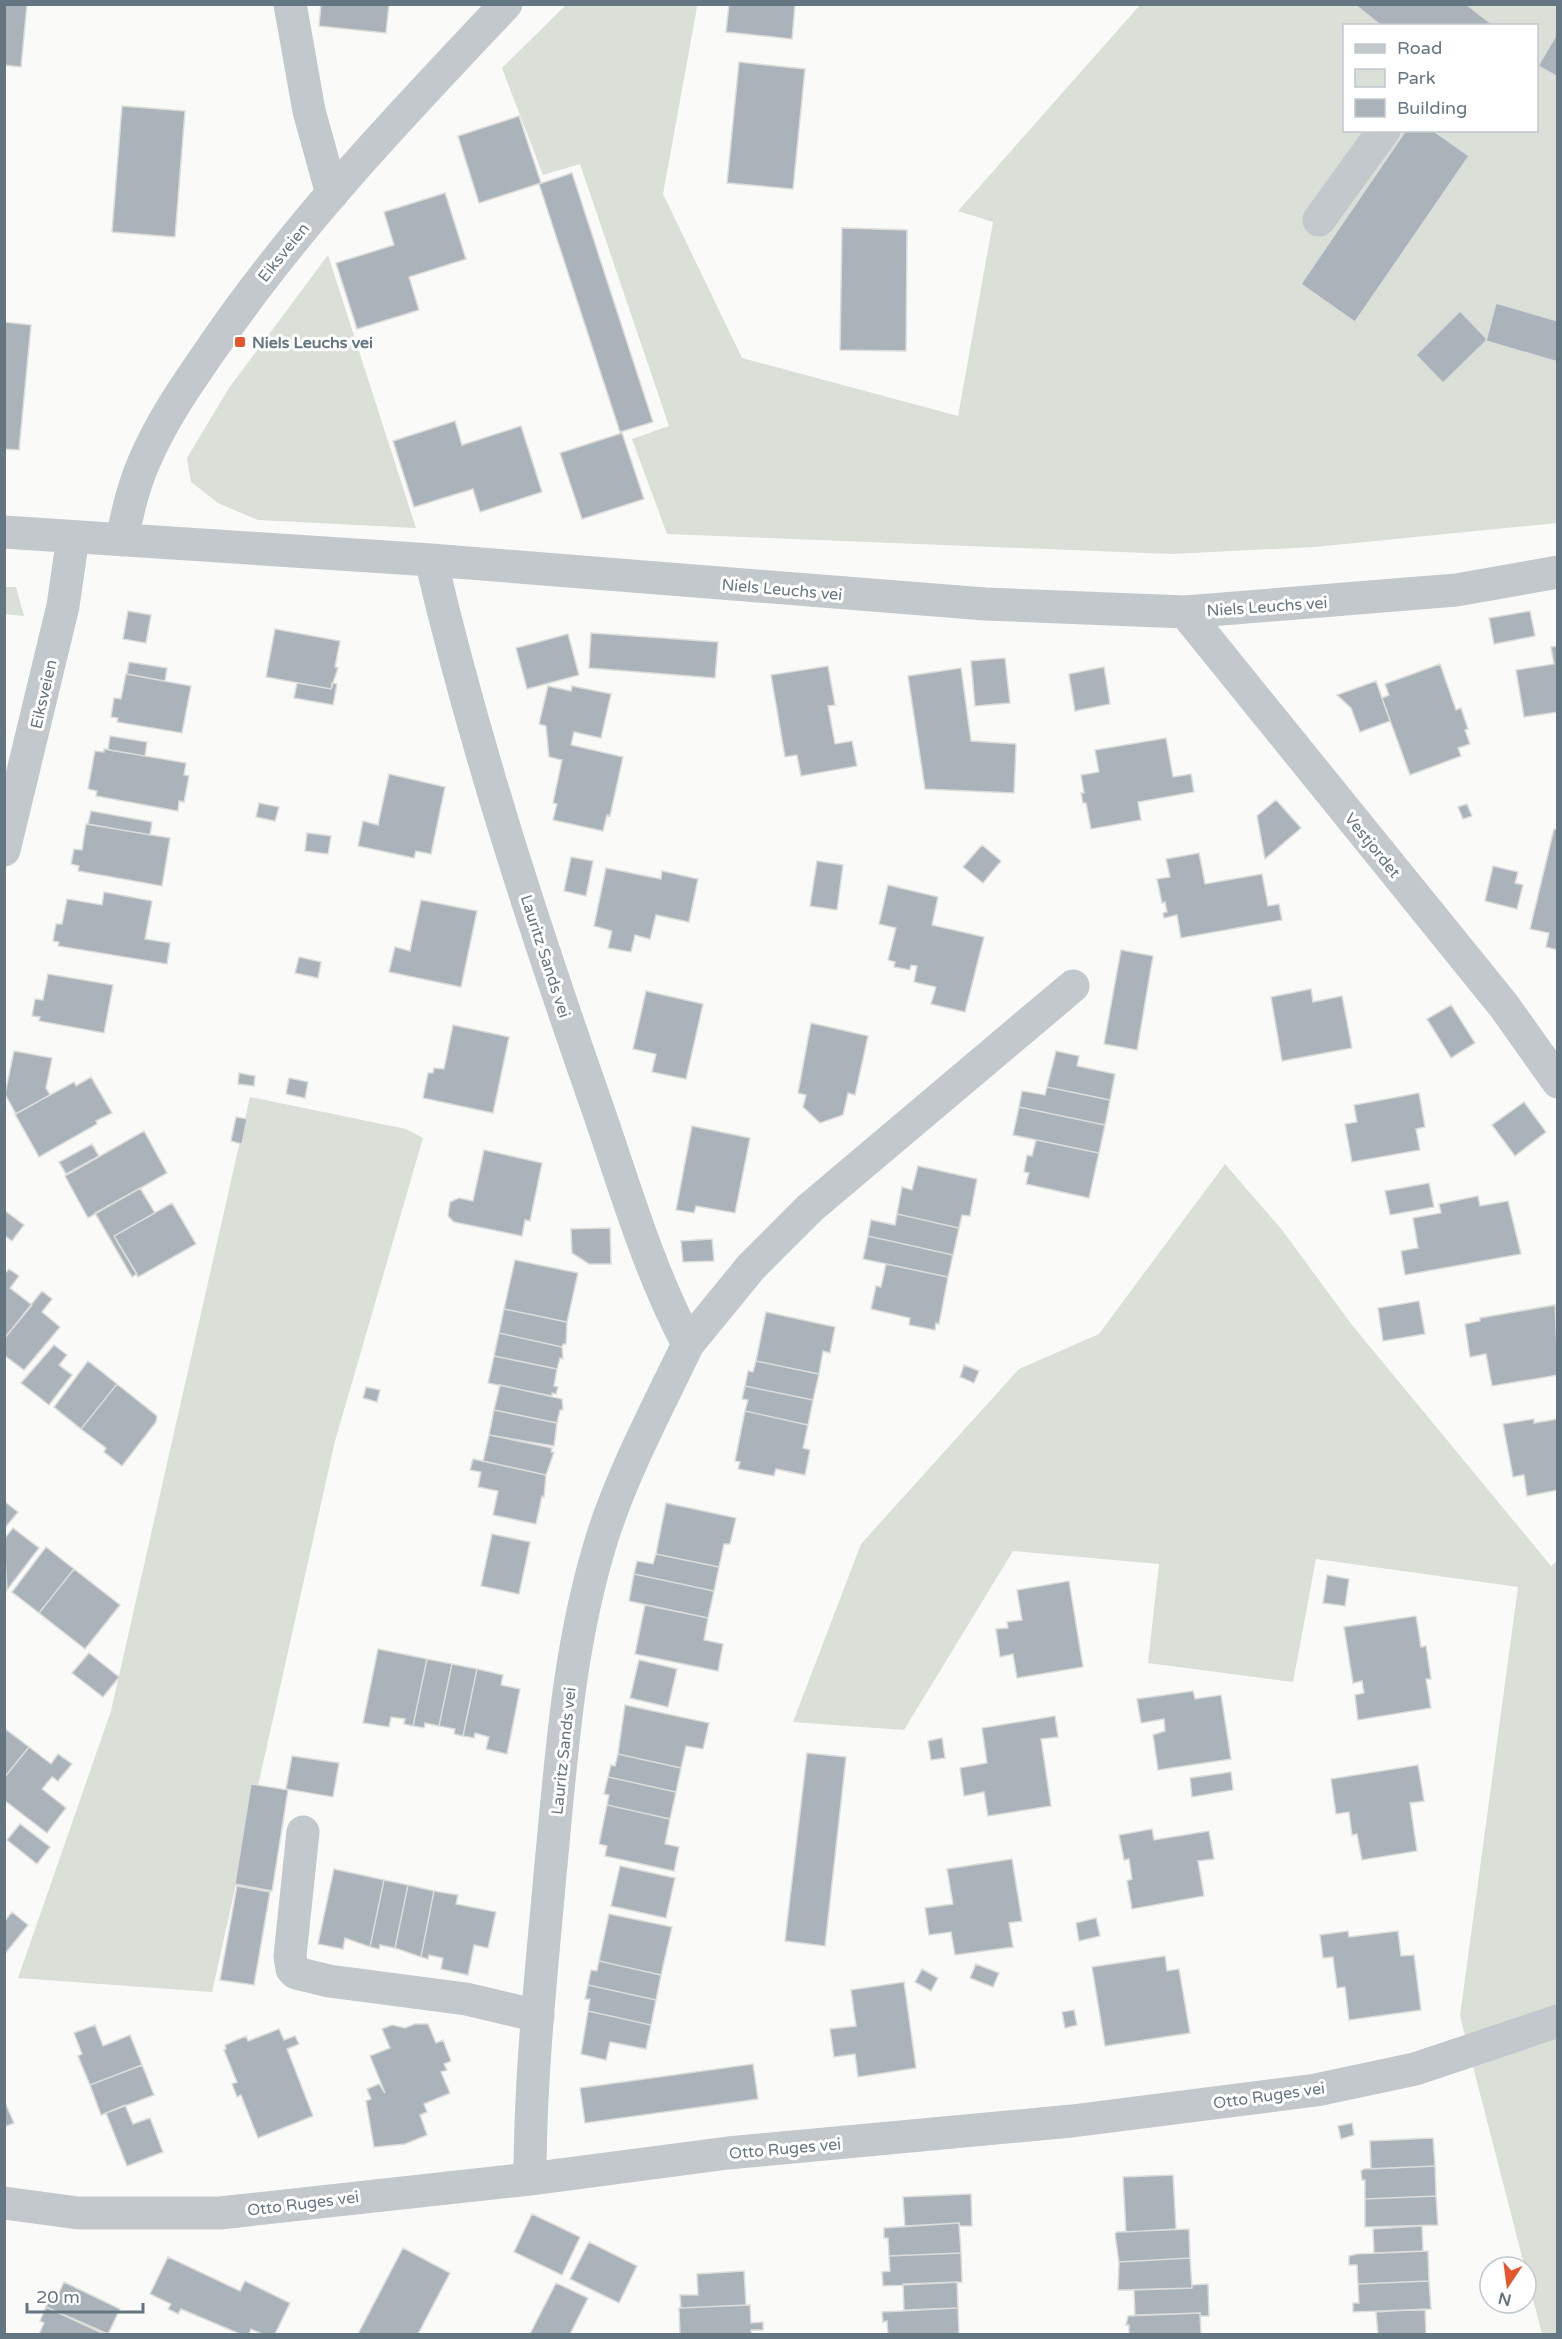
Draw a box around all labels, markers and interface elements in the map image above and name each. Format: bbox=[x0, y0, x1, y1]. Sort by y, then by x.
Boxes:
legend bbox=[1343, 24, 1538, 132]
text: Road bbox=[1397, 37, 1442, 59]
text: Park bbox=[1397, 67, 1436, 89]
text: Building bbox=[1397, 97, 1467, 119]
street label: Eiksveien bbox=[254, 219, 314, 286]
place label: Niels Leuchs vei bbox=[252, 333, 373, 353]
marker: Niels Leuchs vei bbox=[233, 335, 247, 349]
street label: Niels Leuchs vei bbox=[721, 575, 843, 605]
street label: Niels Leuchs vei bbox=[1206, 593, 1328, 621]
street label: Eiksveien bbox=[26, 658, 62, 731]
street label: Vestjordet bbox=[1340, 809, 1405, 882]
street label: Lauritz Sands vei bbox=[516, 892, 574, 1020]
street label: Lauritz Sands vei bbox=[547, 1686, 581, 1816]
street label: Otto Ruges vei bbox=[1212, 2078, 1326, 2114]
street label: Otto Ruges vei bbox=[728, 2134, 842, 2164]
street label: Otto Ruges vei bbox=[246, 2187, 360, 2221]
north arrow bbox=[1478, 2255, 1538, 2315]
scale bar bbox=[27, 2276, 142, 2314]
text: 20 m bbox=[36, 2286, 80, 2308]
text: N bbox=[1496, 2287, 1513, 2310]

